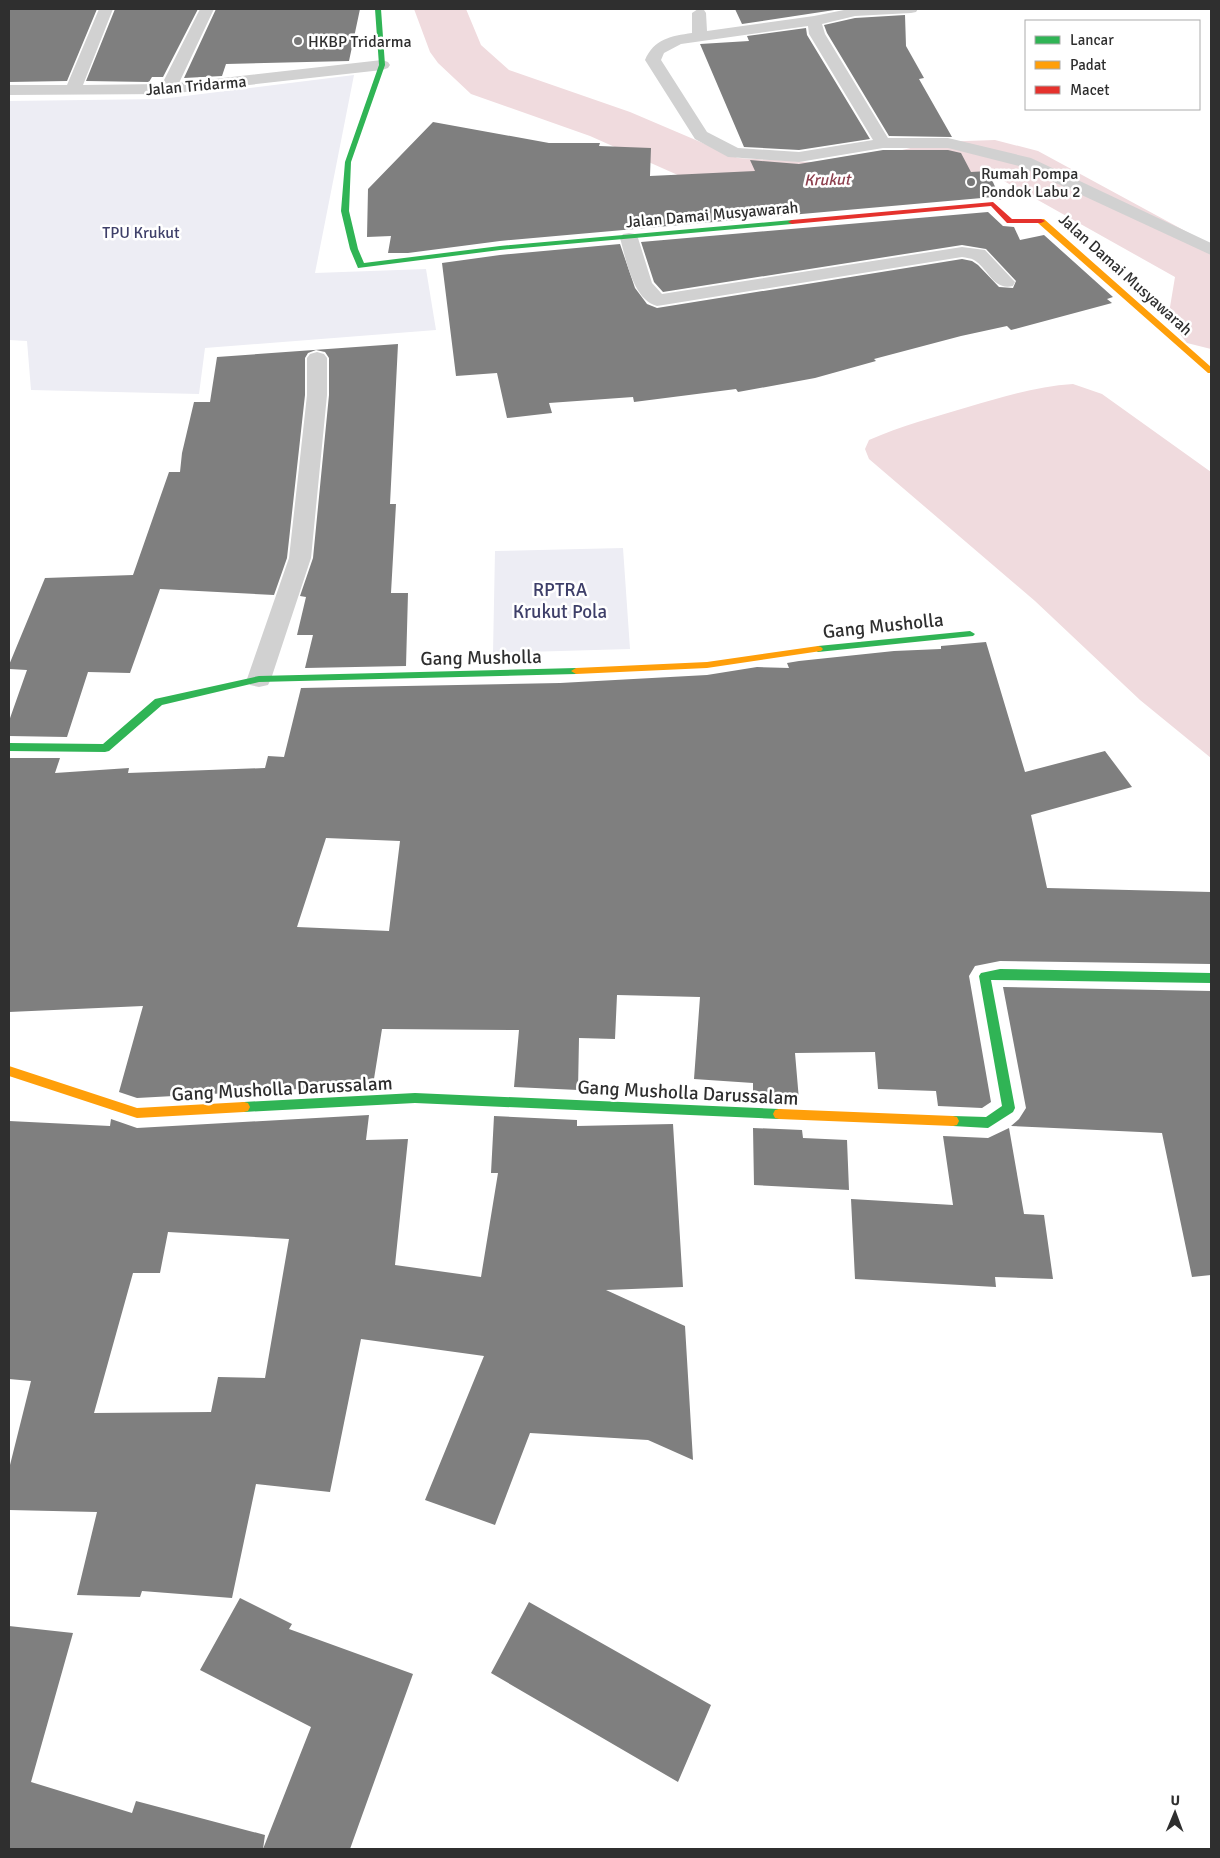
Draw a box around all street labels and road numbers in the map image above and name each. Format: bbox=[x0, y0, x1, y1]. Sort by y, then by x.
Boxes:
street label: Jalan Tridarma bbox=[145, 72, 247, 100]
street label: Jalan Damai Musyawarah bbox=[625, 197, 799, 232]
street label: Jalan Damai Musyawarah bbox=[1054, 209, 1196, 340]
street label: Gang Musholla bbox=[822, 608, 945, 644]
street label: Gang Musholla bbox=[420, 645, 542, 671]
street label: Gang Musholla Darussalam bbox=[171, 1071, 393, 1107]
street label: Gang Musholla Darussalam bbox=[577, 1075, 799, 1111]

